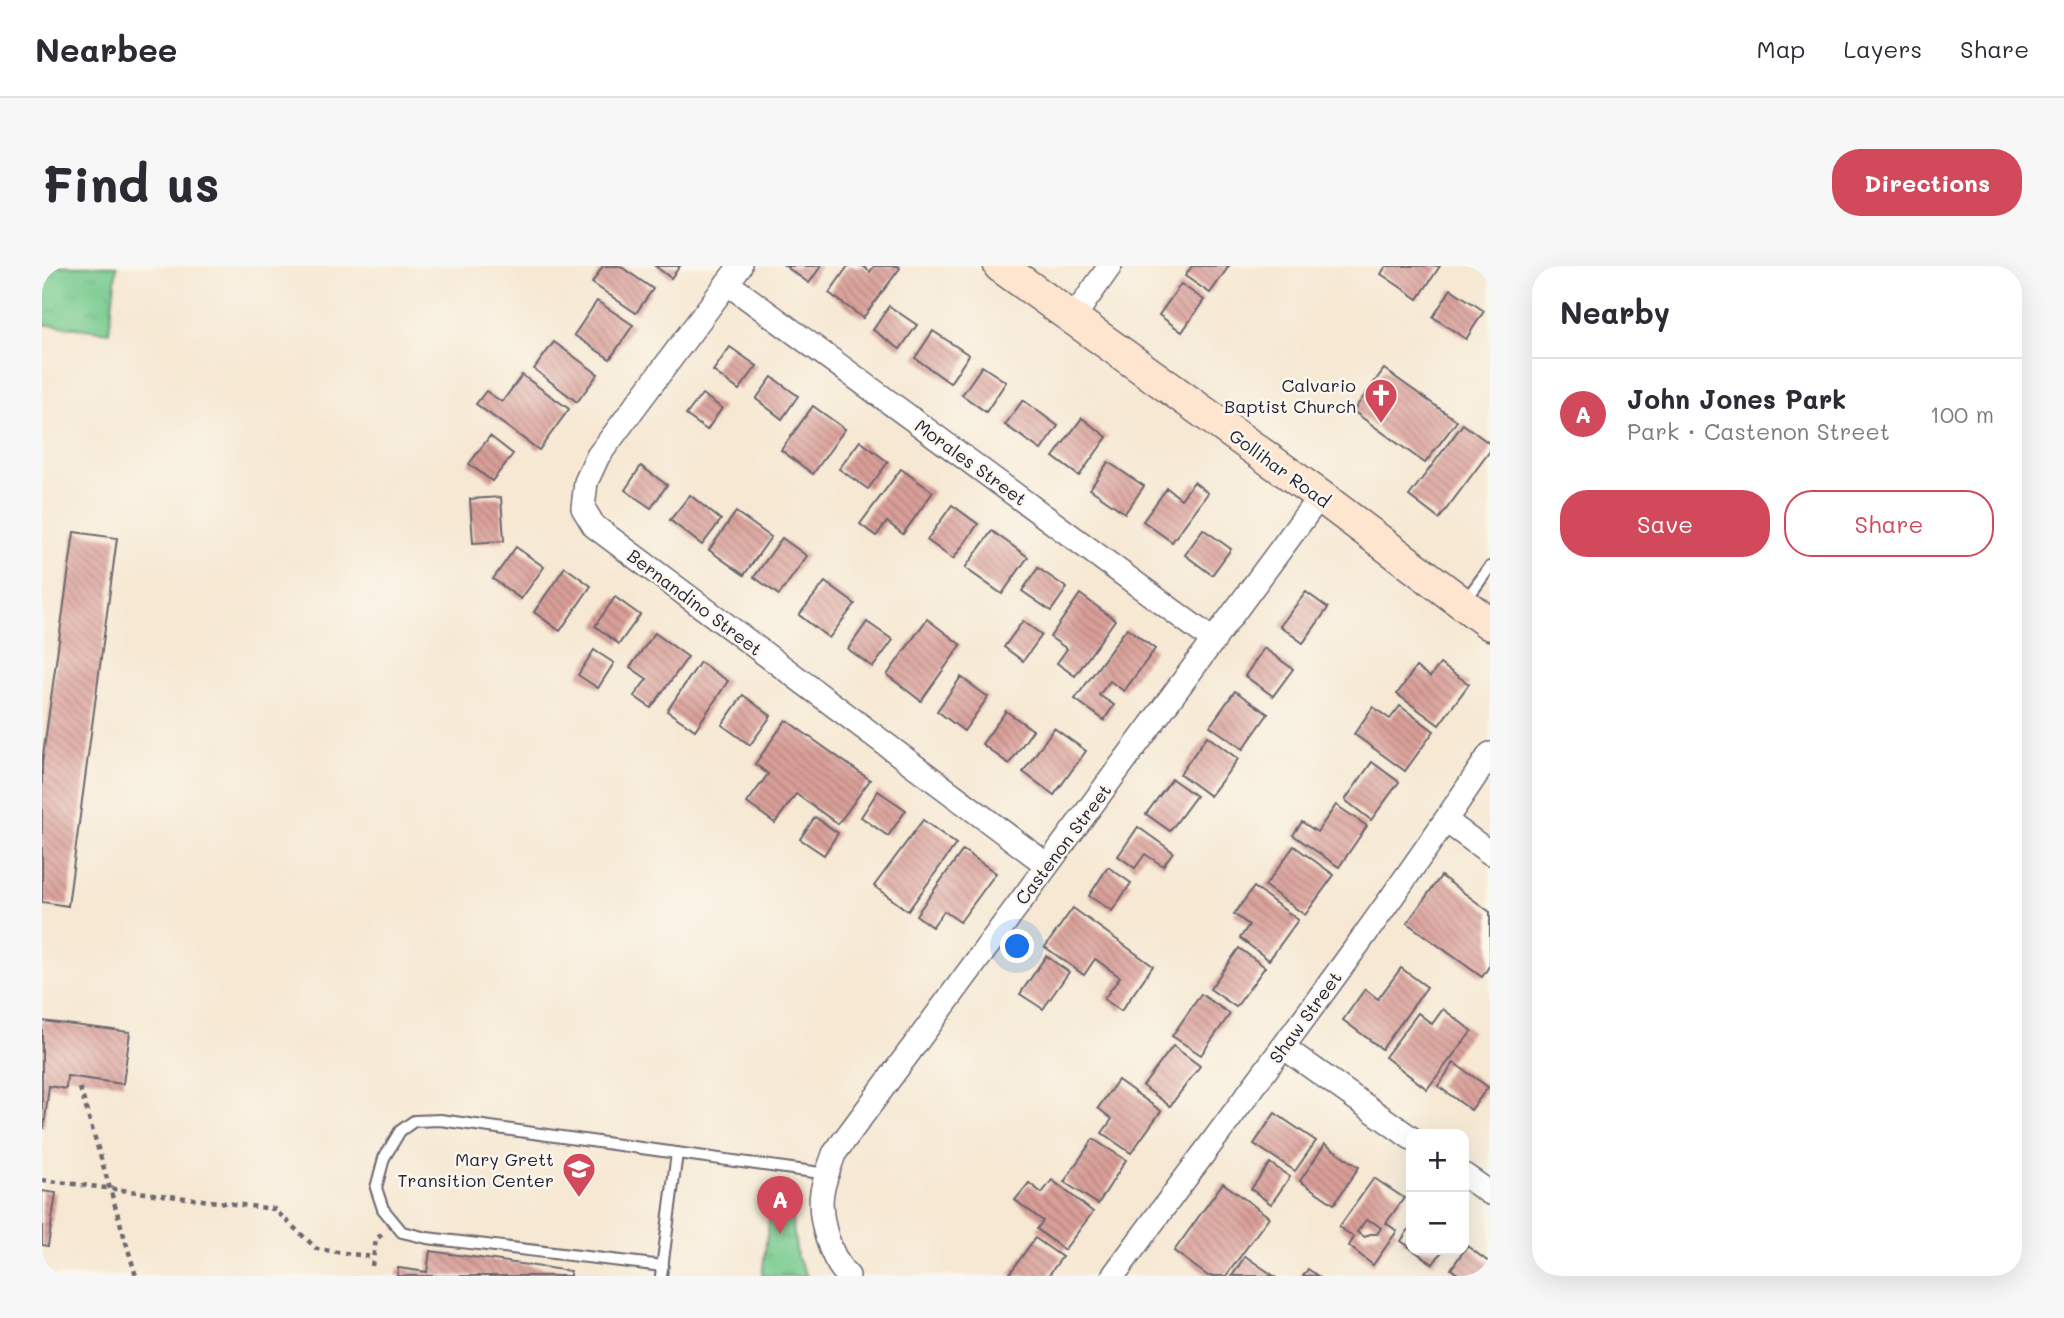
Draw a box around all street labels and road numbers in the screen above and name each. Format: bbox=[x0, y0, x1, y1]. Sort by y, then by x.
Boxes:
street label: Morales Street bbox=[910, 413, 1032, 511]
street label: Gollihar Road bbox=[1225, 423, 1335, 513]
street label: Bernandino Street bbox=[623, 543, 767, 661]
street label: Castenon Street bbox=[1010, 779, 1116, 909]
street label: Shaw Street bbox=[1263, 966, 1347, 1068]

